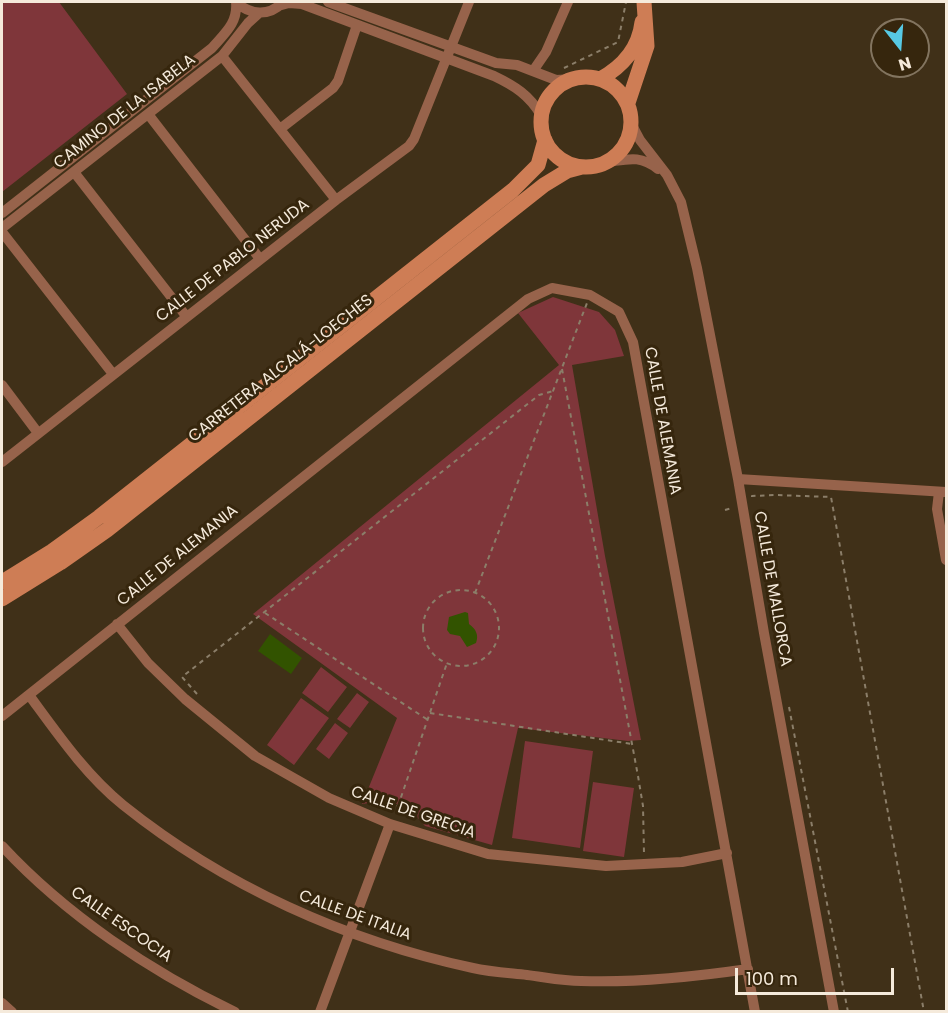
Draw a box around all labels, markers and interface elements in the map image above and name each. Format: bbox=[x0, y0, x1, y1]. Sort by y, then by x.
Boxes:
north arrow bbox=[870, 18, 930, 78]
street label: CAMINO DE LA ISABELA bbox=[50, 51, 200, 173]
text: N bbox=[896, 51, 914, 77]
street label: CALLE DE PABLO NERUDA bbox=[153, 195, 313, 327]
street label: CARRETERA ALCALÁ-LOECHES bbox=[185, 291, 377, 447]
street label: CALLE DE ALEMANIA bbox=[640, 346, 684, 496]
street label: CALLE DE ALEMANIA bbox=[114, 501, 242, 611]
street label: CALLE DE MALLORCA bbox=[749, 510, 795, 668]
street label: CALLE DE GRECIA bbox=[348, 783, 478, 843]
street label: CALLE ESCOCIA bbox=[67, 883, 175, 967]
street label: CALLE DE ITALIA bbox=[296, 887, 414, 945]
scale bar bbox=[738, 956, 897, 994]
text: 100 m bbox=[746, 966, 798, 991]

